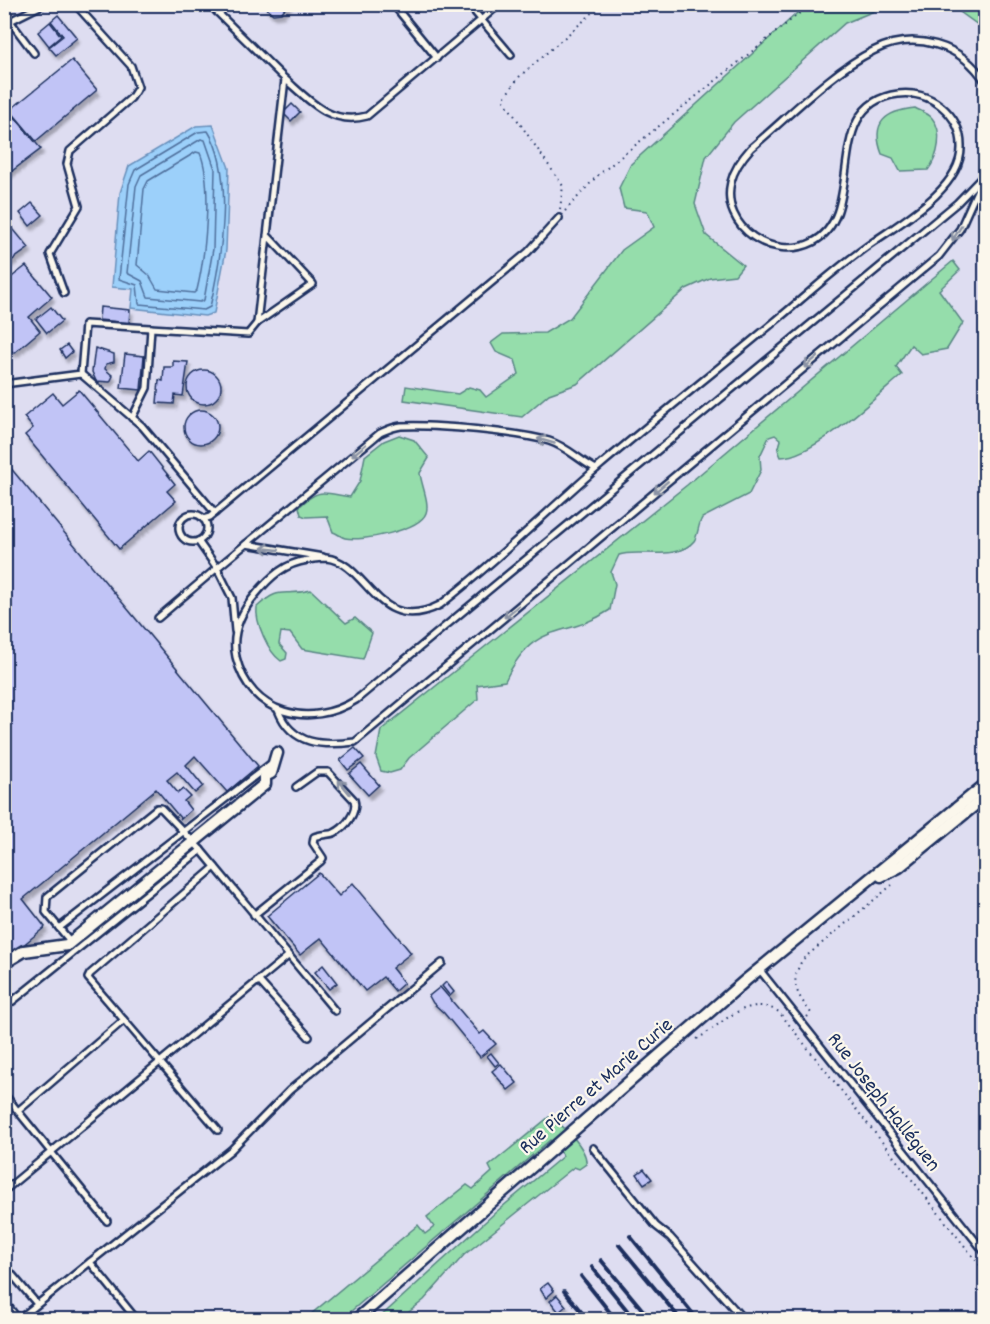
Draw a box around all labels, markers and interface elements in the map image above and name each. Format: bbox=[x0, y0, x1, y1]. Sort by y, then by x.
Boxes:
one-way arrow bbox=[950, 224, 962, 241]
one-way arrow bbox=[804, 355, 819, 369]
one-way arrow bbox=[537, 435, 556, 446]
one-way arrow bbox=[351, 444, 367, 457]
one-way arrow bbox=[654, 480, 669, 494]
one-way arrow bbox=[261, 543, 281, 554]
one-way arrow bbox=[503, 605, 519, 618]
one-way arrow bbox=[337, 779, 350, 795]
street label: Rue Pierre et Marie Curie bbox=[513, 1012, 681, 1163]
street label: Rue Joseph Halléguen bbox=[819, 1027, 947, 1179]

